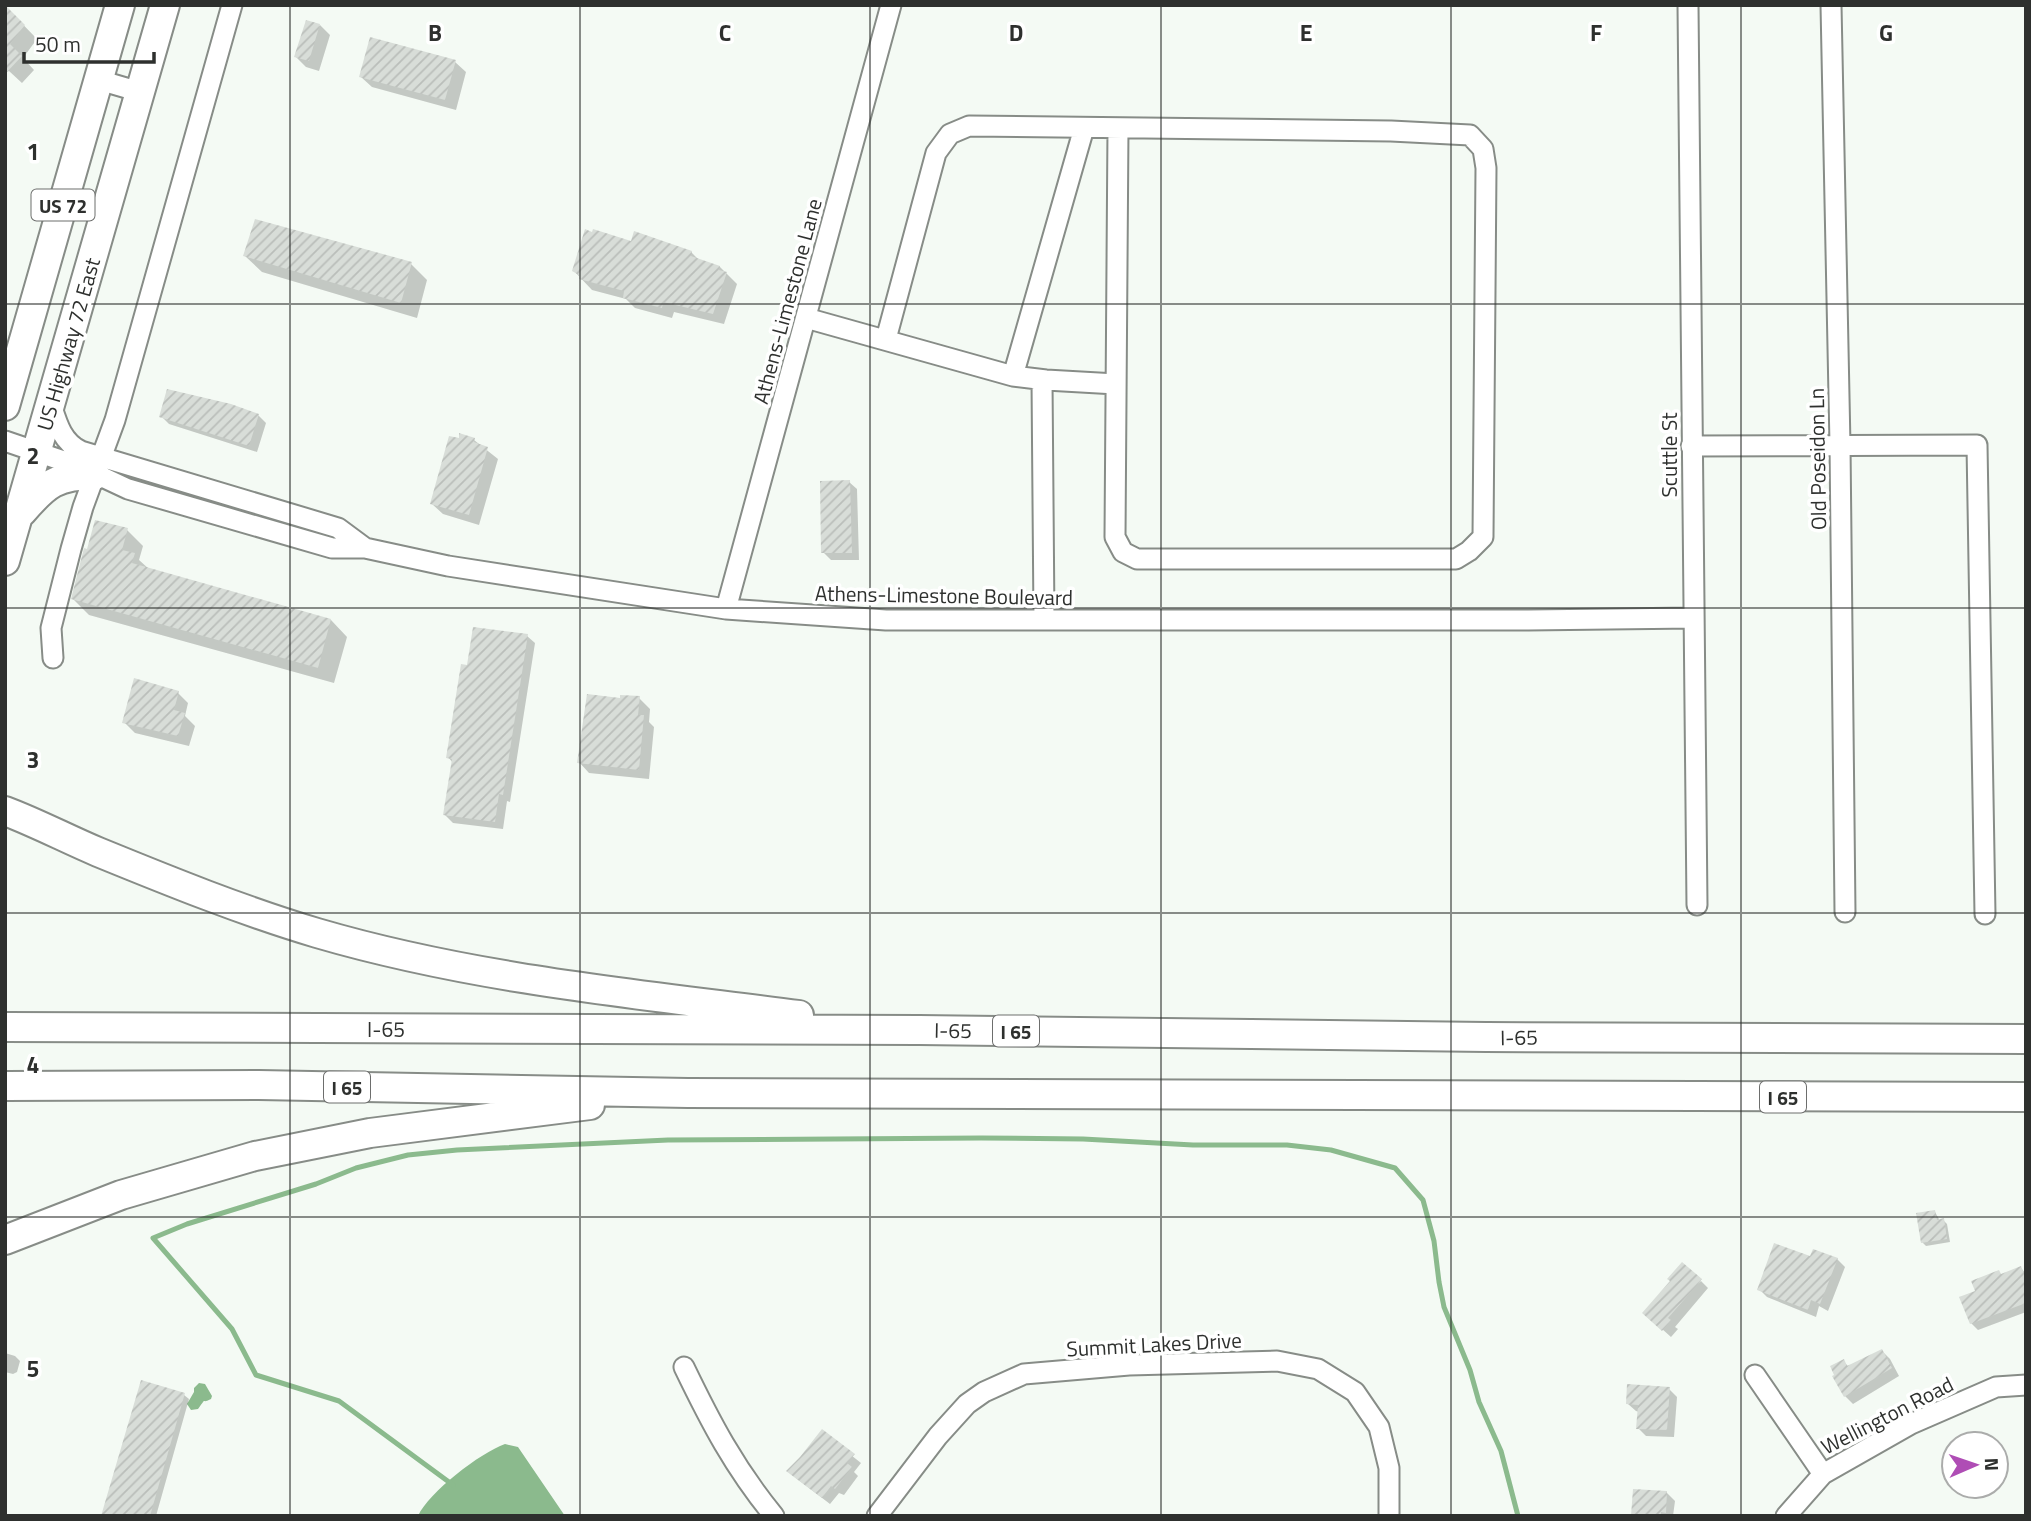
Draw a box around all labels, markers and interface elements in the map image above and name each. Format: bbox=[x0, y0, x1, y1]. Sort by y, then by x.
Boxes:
text: B bbox=[428, 15, 442, 50]
text: C bbox=[719, 15, 731, 50]
text: D bbox=[1009, 15, 1023, 50]
text: E bbox=[1300, 15, 1312, 50]
text: F bbox=[1590, 15, 1602, 50]
text: G bbox=[1879, 15, 1893, 50]
scale bar bbox=[24, 21, 154, 65]
text: 50 m bbox=[35, 28, 81, 60]
text: 1 bbox=[27, 134, 39, 169]
road number: US 72 bbox=[32, 190, 94, 220]
street label: Athens-Limestone Lane bbox=[744, 195, 830, 407]
street label: US Highway 72 East bbox=[28, 253, 108, 434]
street label: Old Poseidon Ln bbox=[1800, 388, 1834, 530]
street label: Scuttle St bbox=[1653, 412, 1685, 498]
text: 2 bbox=[27, 438, 39, 473]
street label: Athens-Limestone Boulevard bbox=[815, 577, 1073, 613]
text: 3 bbox=[27, 742, 39, 777]
street label: I-65 bbox=[367, 1013, 405, 1045]
street label: I-65 bbox=[934, 1014, 972, 1046]
road number: I 65 bbox=[993, 1015, 1039, 1046]
street label: I-65 bbox=[1500, 1021, 1538, 1053]
text: 4 bbox=[27, 1047, 39, 1082]
road number: I 65 bbox=[324, 1072, 370, 1102]
road number: I 65 bbox=[1760, 1082, 1806, 1112]
street label: Summit Lakes Drive bbox=[1066, 1323, 1242, 1365]
text: 5 bbox=[27, 1351, 39, 1386]
street label: Wellington Road bbox=[1815, 1368, 1959, 1462]
north arrow bbox=[1940, 1430, 2010, 1500]
text: N bbox=[1978, 1457, 2007, 1471]

